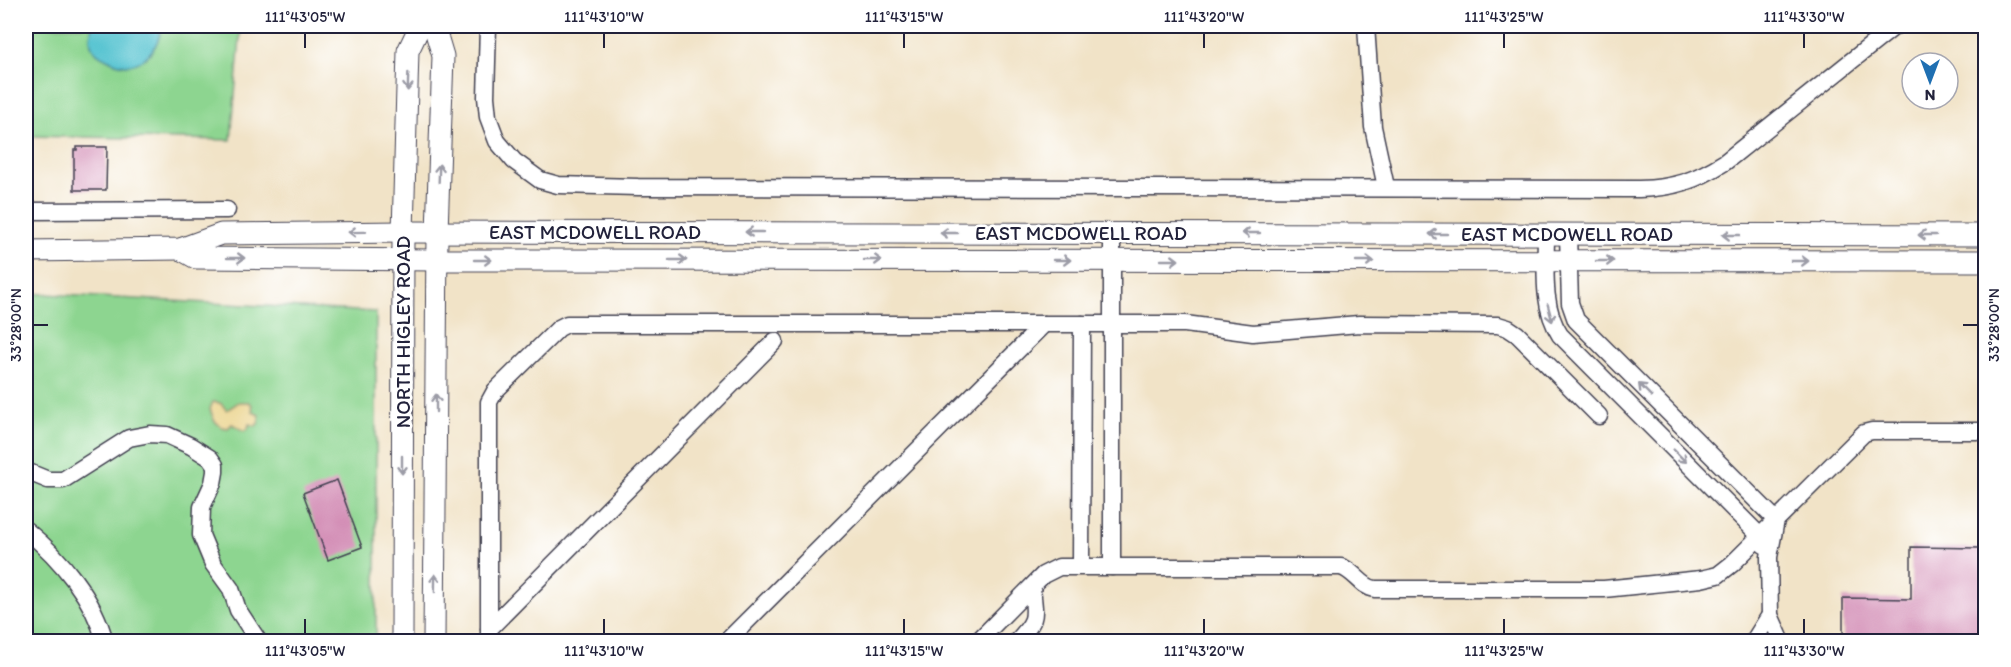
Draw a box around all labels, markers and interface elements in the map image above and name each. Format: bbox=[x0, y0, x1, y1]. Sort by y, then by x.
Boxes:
text: 111°43'05"W bbox=[265, 8, 346, 26]
text: 111°43'10"W bbox=[564, 8, 644, 26]
text: 111°43'15"W bbox=[865, 8, 943, 26]
text: 111°43'20"W bbox=[1164, 8, 1245, 26]
text: 111°43'25"W bbox=[1464, 8, 1544, 26]
text: 111°43'30"W bbox=[1763, 8, 1845, 26]
north arrow bbox=[1900, 51, 1960, 111]
one-way arrow bbox=[402, 71, 413, 91]
text: N bbox=[1925, 86, 1935, 105]
one-way arrow bbox=[433, 164, 444, 184]
street label: EAST MCDOWELL ROAD bbox=[489, 220, 701, 244]
street label: EAST MCDOWELL ROAD bbox=[975, 221, 1187, 245]
street label: EAST MCDOWELL ROAD bbox=[1461, 222, 1673, 246]
one-way arrow bbox=[348, 226, 368, 238]
one-way arrow bbox=[744, 226, 764, 238]
one-way arrow bbox=[939, 227, 959, 239]
one-way arrow bbox=[1242, 227, 1262, 239]
one-way arrow bbox=[1428, 228, 1448, 240]
one-way arrow bbox=[1722, 229, 1742, 240]
one-way arrow bbox=[1918, 229, 1938, 241]
street label: NORTH HIGLEY ROAD bbox=[391, 236, 415, 428]
one-way arrow bbox=[225, 253, 245, 264]
one-way arrow bbox=[472, 254, 492, 266]
one-way arrow bbox=[667, 254, 687, 266]
one-way arrow bbox=[862, 254, 882, 266]
one-way arrow bbox=[1052, 254, 1072, 266]
one-way arrow bbox=[1160, 254, 1180, 266]
one-way arrow bbox=[1355, 255, 1375, 267]
one-way arrow bbox=[1594, 255, 1614, 267]
one-way arrow bbox=[1789, 255, 1809, 267]
text: 33°28'00"N bbox=[7, 288, 25, 362]
text: 33°28'00"N bbox=[1985, 288, 2003, 362]
one-way arrow bbox=[1545, 303, 1556, 322]
one-way arrow bbox=[1638, 382, 1653, 397]
one-way arrow bbox=[430, 393, 442, 413]
one-way arrow bbox=[1672, 449, 1687, 463]
one-way arrow bbox=[396, 455, 408, 475]
one-way arrow bbox=[429, 574, 441, 594]
text: 111°43'05"W bbox=[265, 642, 346, 660]
text: 111°43'10"W bbox=[564, 642, 644, 660]
text: 111°43'15"W bbox=[865, 642, 943, 660]
text: 111°43'20"W bbox=[1164, 642, 1245, 660]
text: 111°43'25"W bbox=[1464, 642, 1544, 660]
text: 111°43'30"W bbox=[1763, 642, 1845, 660]

